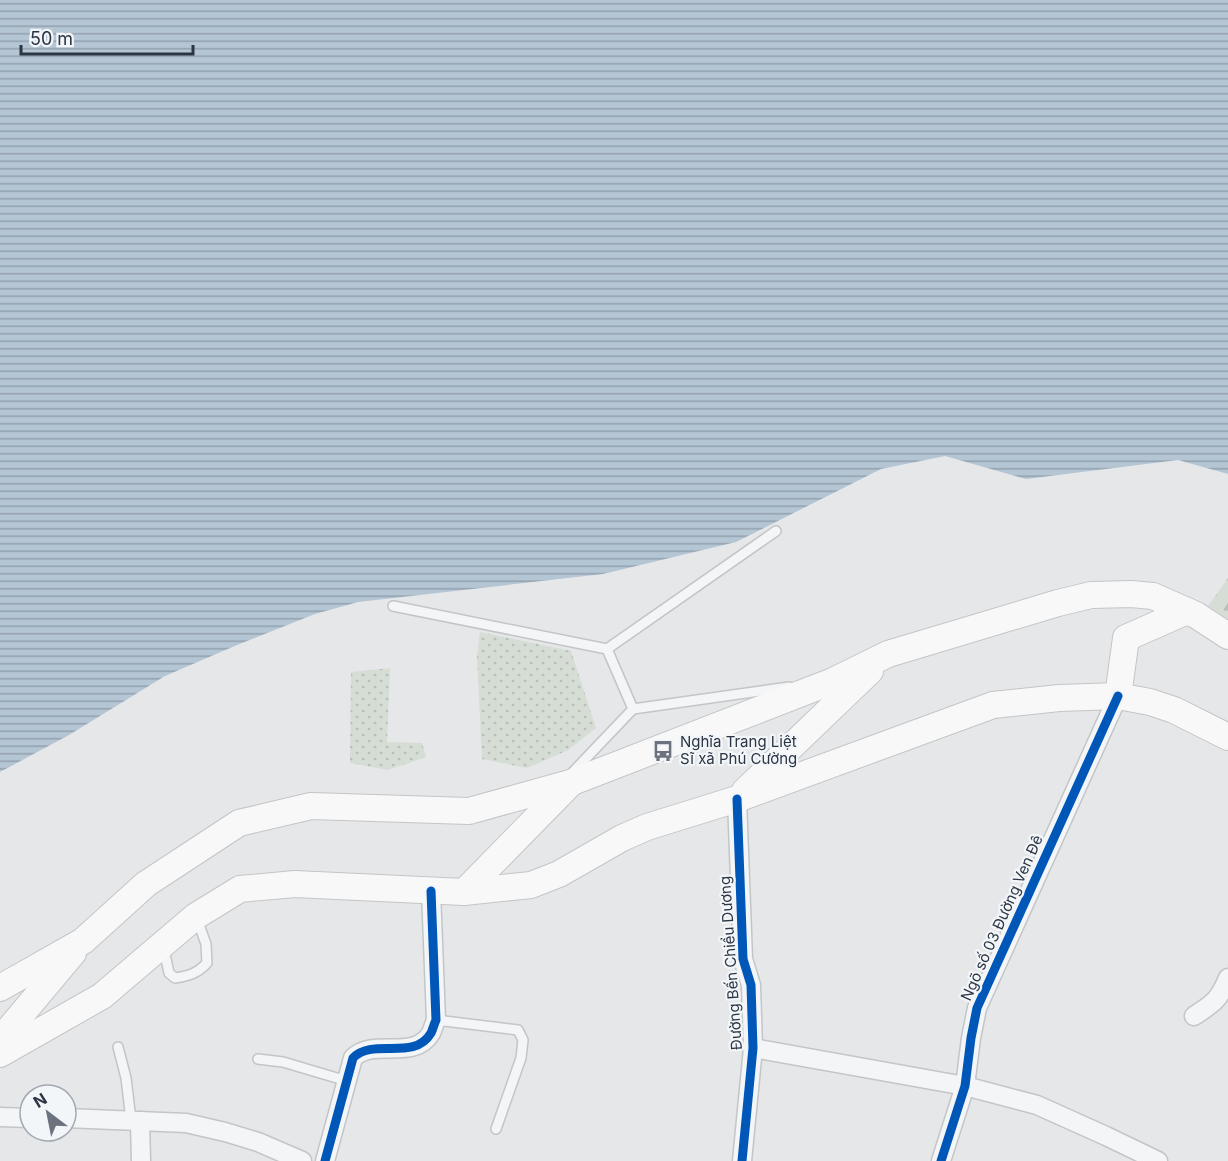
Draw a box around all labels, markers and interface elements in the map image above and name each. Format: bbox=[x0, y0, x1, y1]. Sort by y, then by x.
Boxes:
scale bar bbox=[21, 18, 194, 56]
text: 50 m bbox=[30, 28, 73, 49]
place label: Nghĩa Trang Liệt Sĩ xã Phú Cường bbox=[680, 732, 797, 768]
bus stop icon: Nghĩa Trang Liệt Sĩ xã Phú Cường bbox=[651, 739, 675, 763]
street label: Ngõ số 03 Đường Ven Đê bbox=[956, 832, 1047, 1004]
street label: Đường Bến Chiểu Dương bbox=[715, 875, 746, 1051]
north arrow bbox=[18, 1083, 78, 1143]
text: N bbox=[30, 1089, 51, 1112]

